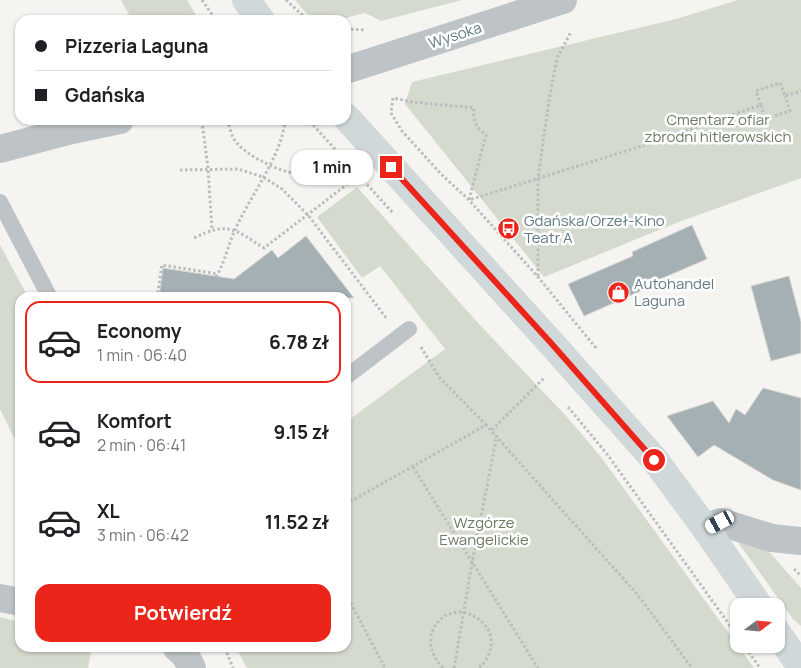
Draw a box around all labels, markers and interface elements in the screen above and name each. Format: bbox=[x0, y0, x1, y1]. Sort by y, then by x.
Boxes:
street label: Wysoka bbox=[426, 17, 484, 53]
text: Pizzeria Laguna bbox=[65, 33, 209, 59]
text: Gdańska bbox=[65, 82, 145, 108]
park label: Cmentarz ofiar zbrodni hitlerowskich bbox=[644, 109, 792, 147]
callout: 1 min bbox=[291, 150, 374, 184]
text: 1 min bbox=[312, 156, 352, 178]
route end bbox=[380, 156, 402, 178]
place label: Gdańska/Orzeł-Kino Teatr A bbox=[524, 210, 665, 248]
bus stop icon: Gdańska/Orzeł-Kino Teatr A bbox=[496, 217, 520, 241]
place label: Autohandel Laguna bbox=[634, 273, 714, 311]
shop icon: Autohandel Laguna bbox=[606, 280, 630, 304]
text: Economy bbox=[97, 318, 181, 344]
icon: car bbox=[37, 320, 82, 365]
text: 6.78 zł bbox=[269, 329, 329, 355]
text: 1 min · 06:40 bbox=[97, 344, 187, 366]
text: Komfort bbox=[97, 408, 172, 434]
icon: car bbox=[37, 410, 82, 455]
text: 9.15 zł bbox=[274, 419, 329, 445]
text: 2 min · 06:41 bbox=[97, 434, 186, 456]
route start bbox=[643, 449, 665, 471]
text: XL bbox=[97, 498, 120, 524]
icon: car bbox=[37, 500, 82, 545]
car bbox=[703, 508, 736, 536]
text: 11.52 zł bbox=[265, 509, 329, 535]
park label: Wzgórze Ewangelickie bbox=[439, 512, 529, 550]
text: 3 min · 06:42 bbox=[97, 524, 189, 546]
button: Potwierdź bbox=[35, 584, 331, 642]
north arrow bbox=[730, 598, 785, 652]
map controls bbox=[730, 598, 785, 653]

